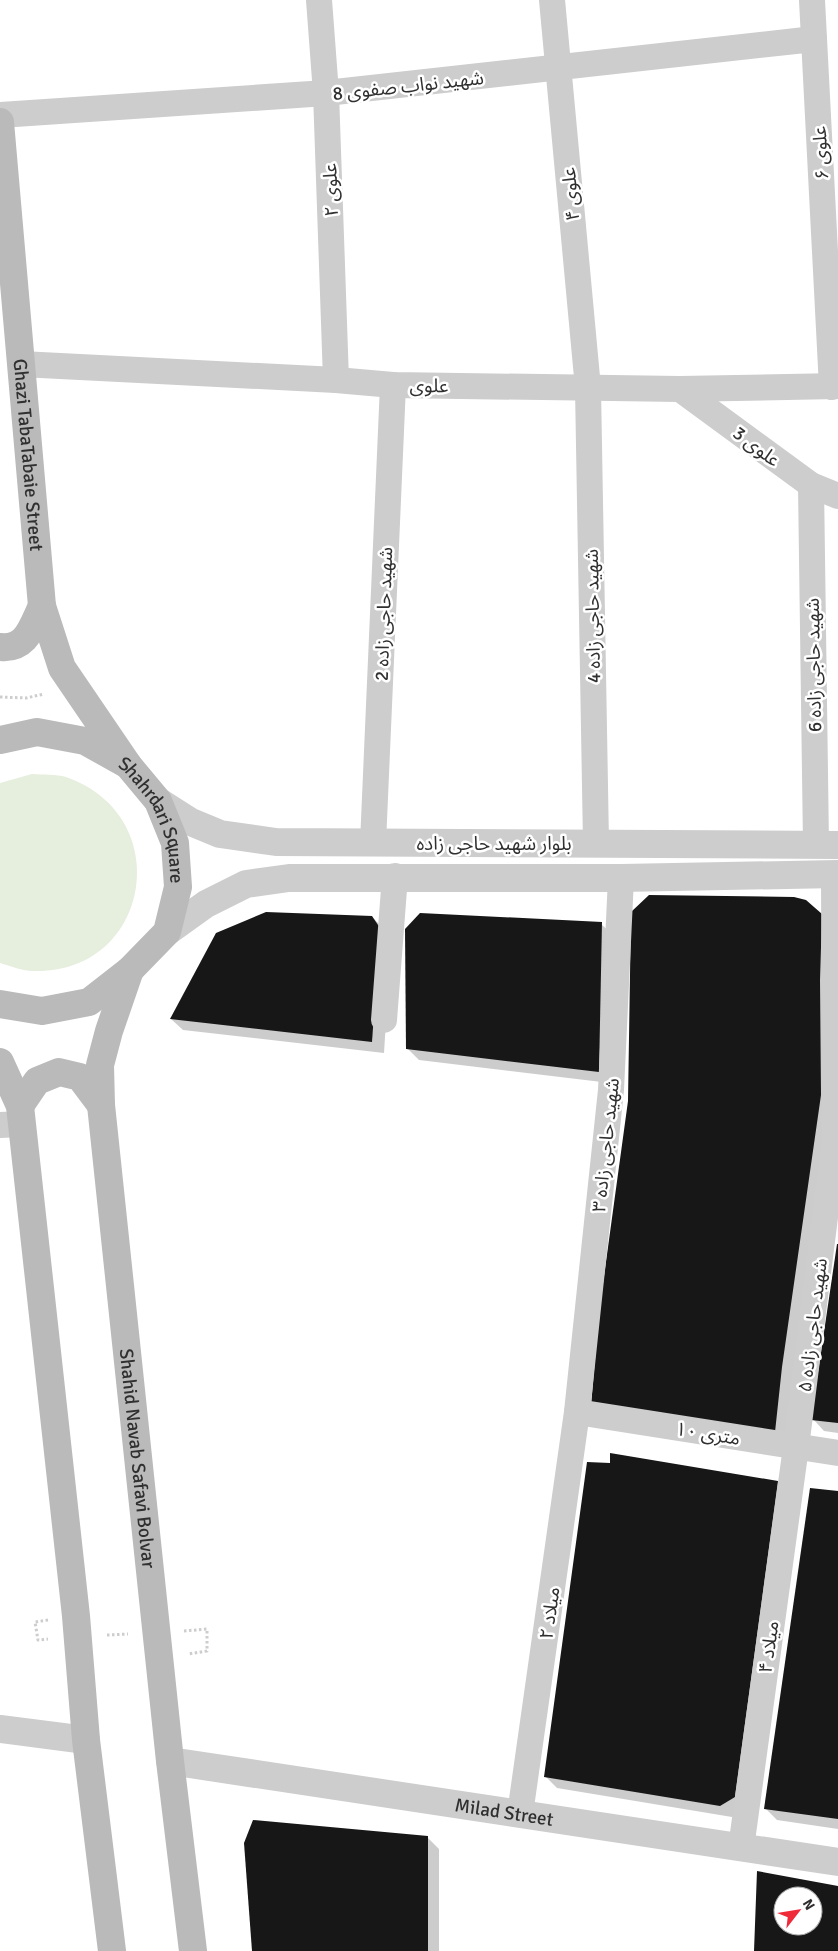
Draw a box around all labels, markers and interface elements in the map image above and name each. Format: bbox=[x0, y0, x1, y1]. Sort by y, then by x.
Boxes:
street label: شهید نواب صفوی 8 bbox=[331, 66, 485, 106]
street label: علوی ۶ bbox=[808, 125, 834, 180]
street label: علوی ۲ bbox=[318, 163, 344, 217]
street label: علوی ۴ bbox=[557, 166, 585, 222]
street label: Ghazi TabaTabaie Street bbox=[8, 358, 48, 552]
street label: علوی bbox=[409, 374, 449, 398]
street label: علوی 3 bbox=[728, 421, 785, 472]
street label: شهید حاجی زاده 2 bbox=[370, 547, 398, 682]
street label: شهید حاجی زاده 4 bbox=[580, 549, 606, 683]
street label: شهید حاجی زاده 6 bbox=[801, 598, 827, 732]
street label: Shahrdari Square bbox=[114, 751, 189, 884]
street label: بلوار شهید حاجی زاده bbox=[416, 832, 572, 856]
street label: شهید حاجی زاده ۳ bbox=[587, 1077, 625, 1213]
street label: شهید حاجی زاده ۵ bbox=[793, 1257, 833, 1393]
street label: Shahid Navab Safavi Bolvar bbox=[114, 1347, 161, 1570]
street label: ۱۰ متری bbox=[674, 1417, 742, 1451]
street label: میلاد ۲ bbox=[534, 1585, 566, 1641]
street label: میلاد ۴ bbox=[753, 1619, 785, 1675]
street label: Milad Street bbox=[453, 1793, 555, 1832]
north arrow bbox=[773, 1886, 823, 1936]
text: N bbox=[799, 1896, 819, 1913]

